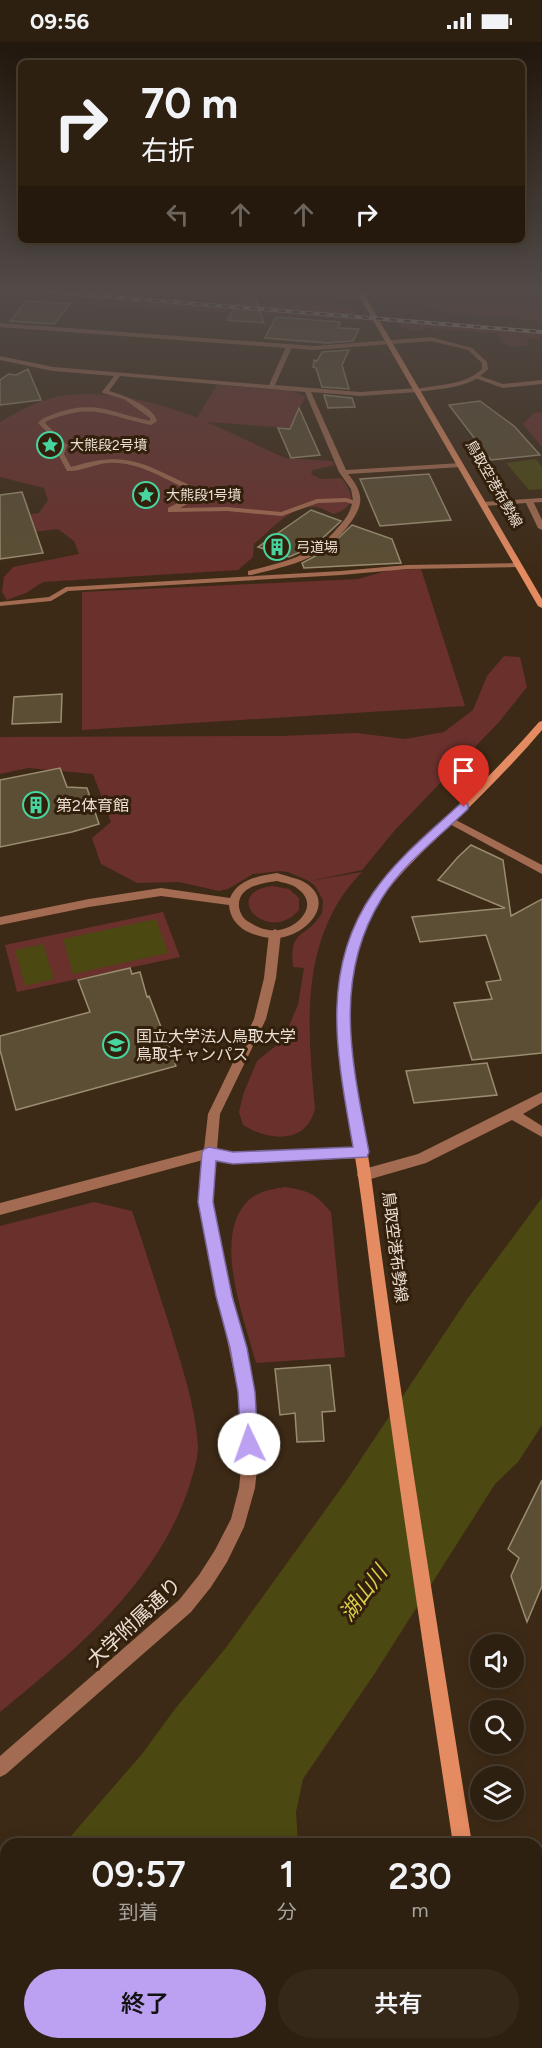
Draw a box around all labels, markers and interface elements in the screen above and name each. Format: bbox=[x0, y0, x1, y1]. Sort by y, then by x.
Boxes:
text: 09:56 bbox=[30, 8, 89, 35]
text: 70 m bbox=[141, 78, 238, 129]
icon: right bbox=[42, 84, 120, 162]
text: 右折 bbox=[141, 134, 195, 167]
icon: left bbox=[161, 198, 194, 231]
icon: ahead bbox=[224, 198, 257, 231]
icon: ahead bbox=[287, 198, 320, 231]
icon: right bbox=[350, 198, 383, 231]
place icon: 大熊段2号墳 bbox=[35, 430, 65, 460]
place label: 大熊段2号墳 bbox=[70, 437, 148, 454]
street label: 鳥取空港布勢線 bbox=[462, 437, 526, 531]
place icon: 大熊段1号墳 bbox=[131, 480, 161, 510]
place label: 大熊段1号墳 bbox=[166, 487, 242, 504]
building icon: 弓道場 bbox=[262, 532, 292, 562]
place label: 弓道場 bbox=[296, 539, 338, 556]
pin bbox=[438, 745, 489, 807]
icon: arrive bbox=[447, 754, 480, 787]
building icon: 第2体育館 bbox=[21, 790, 51, 820]
place label: 第2体育館 bbox=[56, 796, 129, 815]
place label: 国立大学法人鳥取大学 鳥取キャンパス bbox=[136, 1027, 296, 1064]
school or university icon: 国立大学法人鳥取大学 鳥取キャンパス bbox=[101, 1030, 131, 1060]
street label: 鳥取空港布勢線 bbox=[379, 1190, 411, 1304]
position arrow bbox=[217, 1412, 281, 1476]
water label: 湖山川 bbox=[334, 1559, 393, 1626]
street label: 大学附属通り bbox=[82, 1572, 186, 1672]
map controls bbox=[470, 1634, 524, 1820]
button: sound bbox=[470, 1634, 524, 1688]
button: search bbox=[470, 1700, 524, 1754]
button: layers bbox=[470, 1766, 524, 1820]
text: 09:57 bbox=[91, 1853, 186, 1896]
text: 1 bbox=[279, 1853, 295, 1896]
text: 230 bbox=[388, 1855, 452, 1898]
text: m bbox=[411, 1898, 428, 1922]
text: 到着 bbox=[118, 1900, 158, 1924]
text: 分 bbox=[277, 1900, 297, 1924]
button: 終了 bbox=[24, 1969, 266, 2038]
button: 共有 bbox=[278, 1969, 519, 2038]

